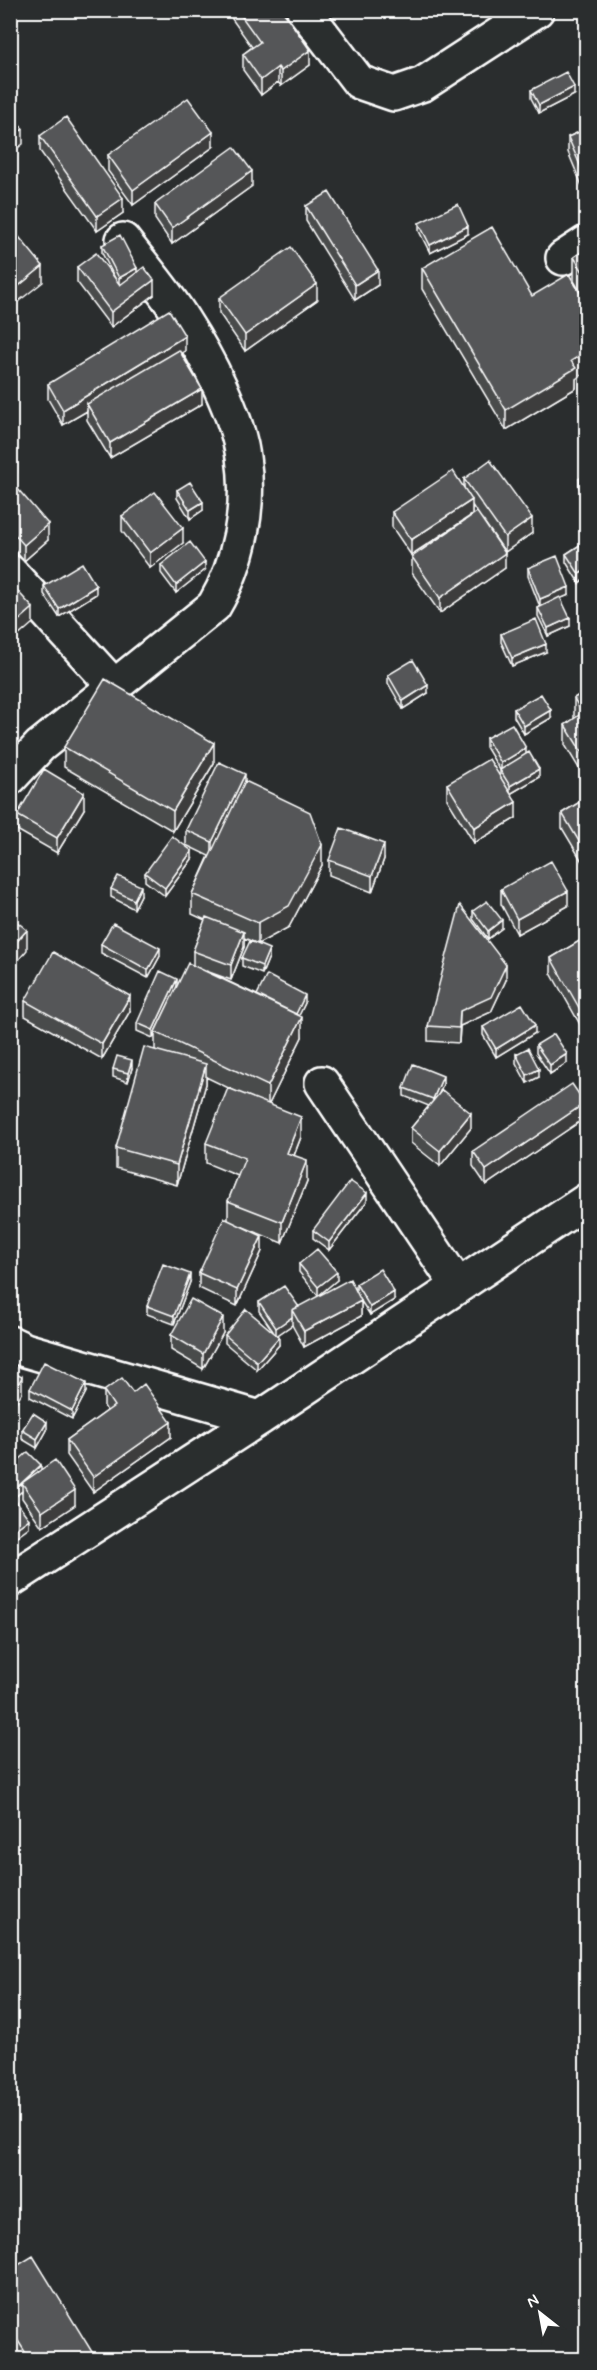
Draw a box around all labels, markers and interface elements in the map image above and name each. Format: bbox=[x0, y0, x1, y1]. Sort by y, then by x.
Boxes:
north arrow bbox=[510, 2283, 570, 2343]
text: N bbox=[523, 2290, 543, 2313]

